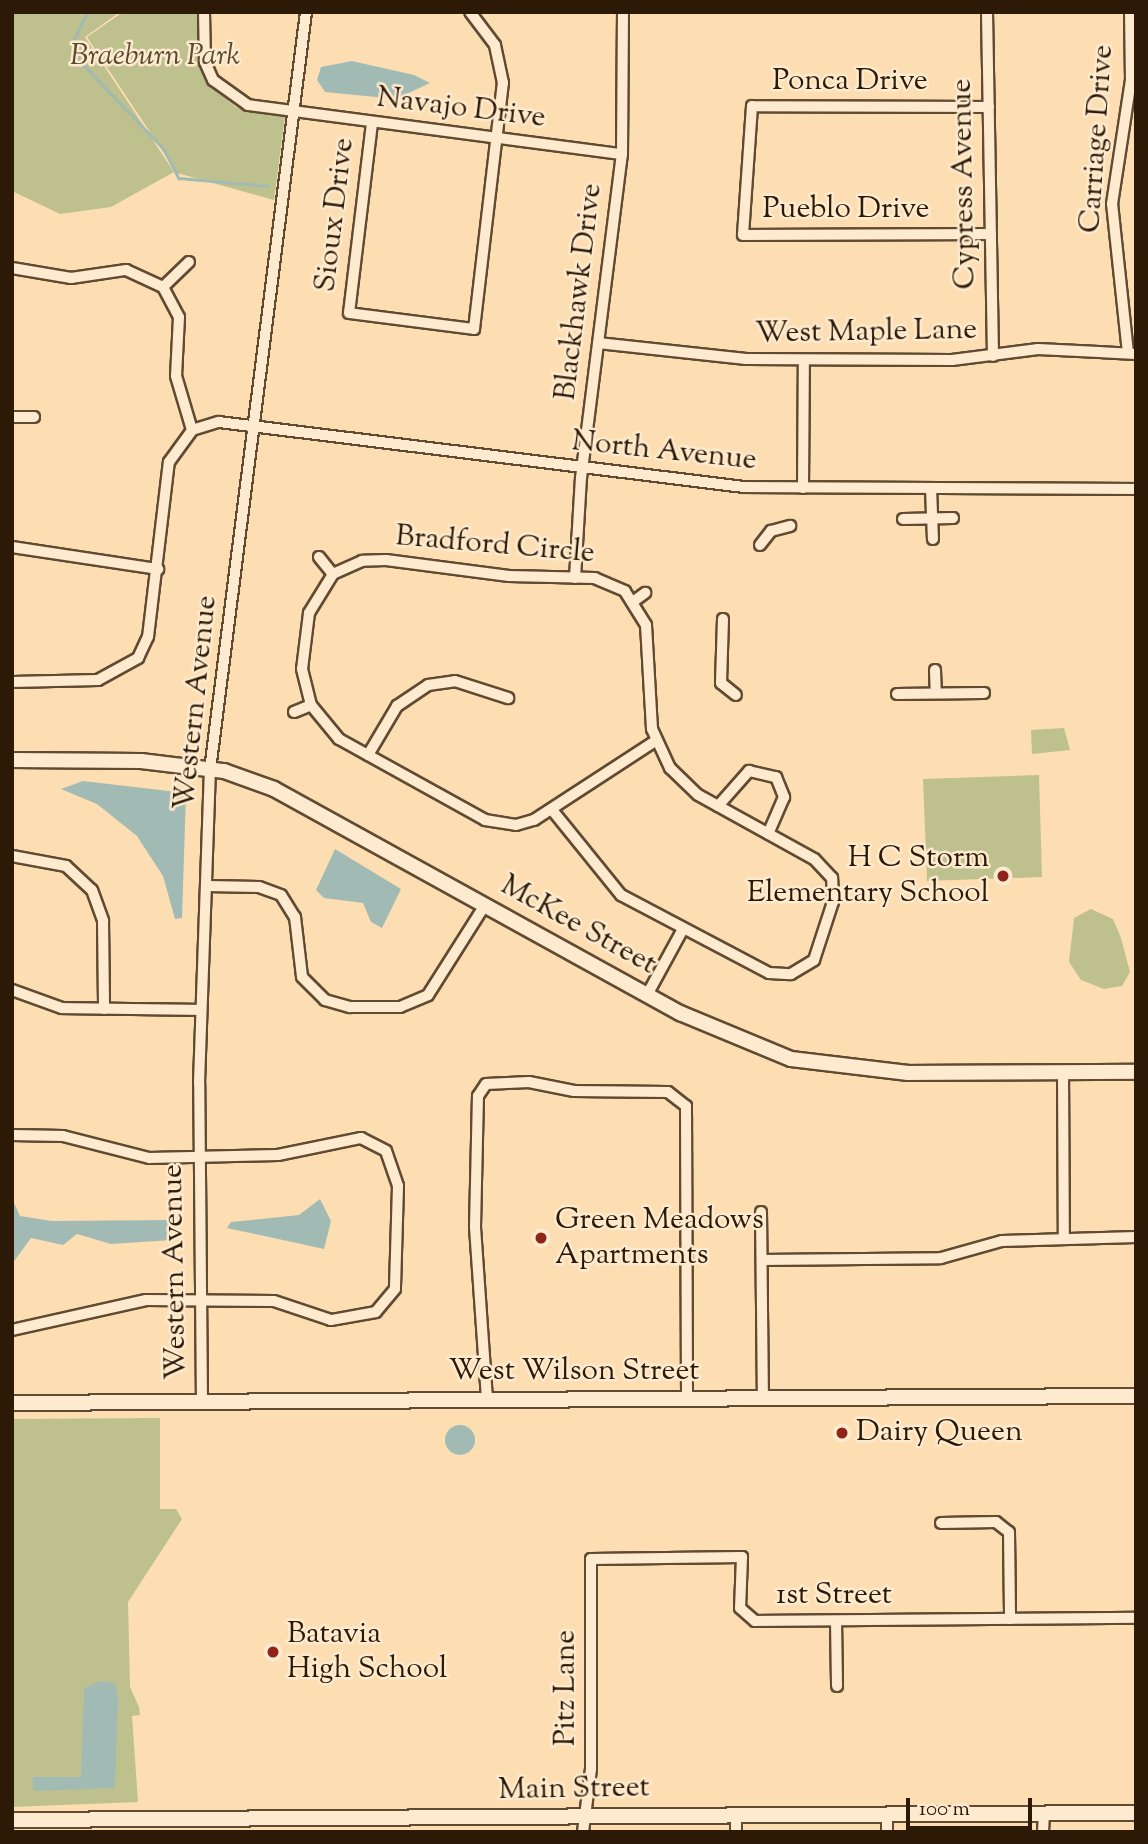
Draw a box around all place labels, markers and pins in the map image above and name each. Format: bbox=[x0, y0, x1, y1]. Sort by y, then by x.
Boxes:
place label: H C Storm Elementary School bbox=[747, 841, 989, 911]
marker: H C Storm Elementary School bbox=[995, 868, 1011, 884]
place label: Green Meadows Apartments bbox=[555, 1203, 764, 1274]
marker: Green Meadows Apartments bbox=[533, 1230, 549, 1246]
place label: Dairy Queen bbox=[856, 1415, 1023, 1451]
marker: Dairy Queen bbox=[834, 1425, 850, 1441]
place label: Batavia High School bbox=[287, 1617, 447, 1688]
marker: Batavia High School bbox=[265, 1644, 281, 1660]

